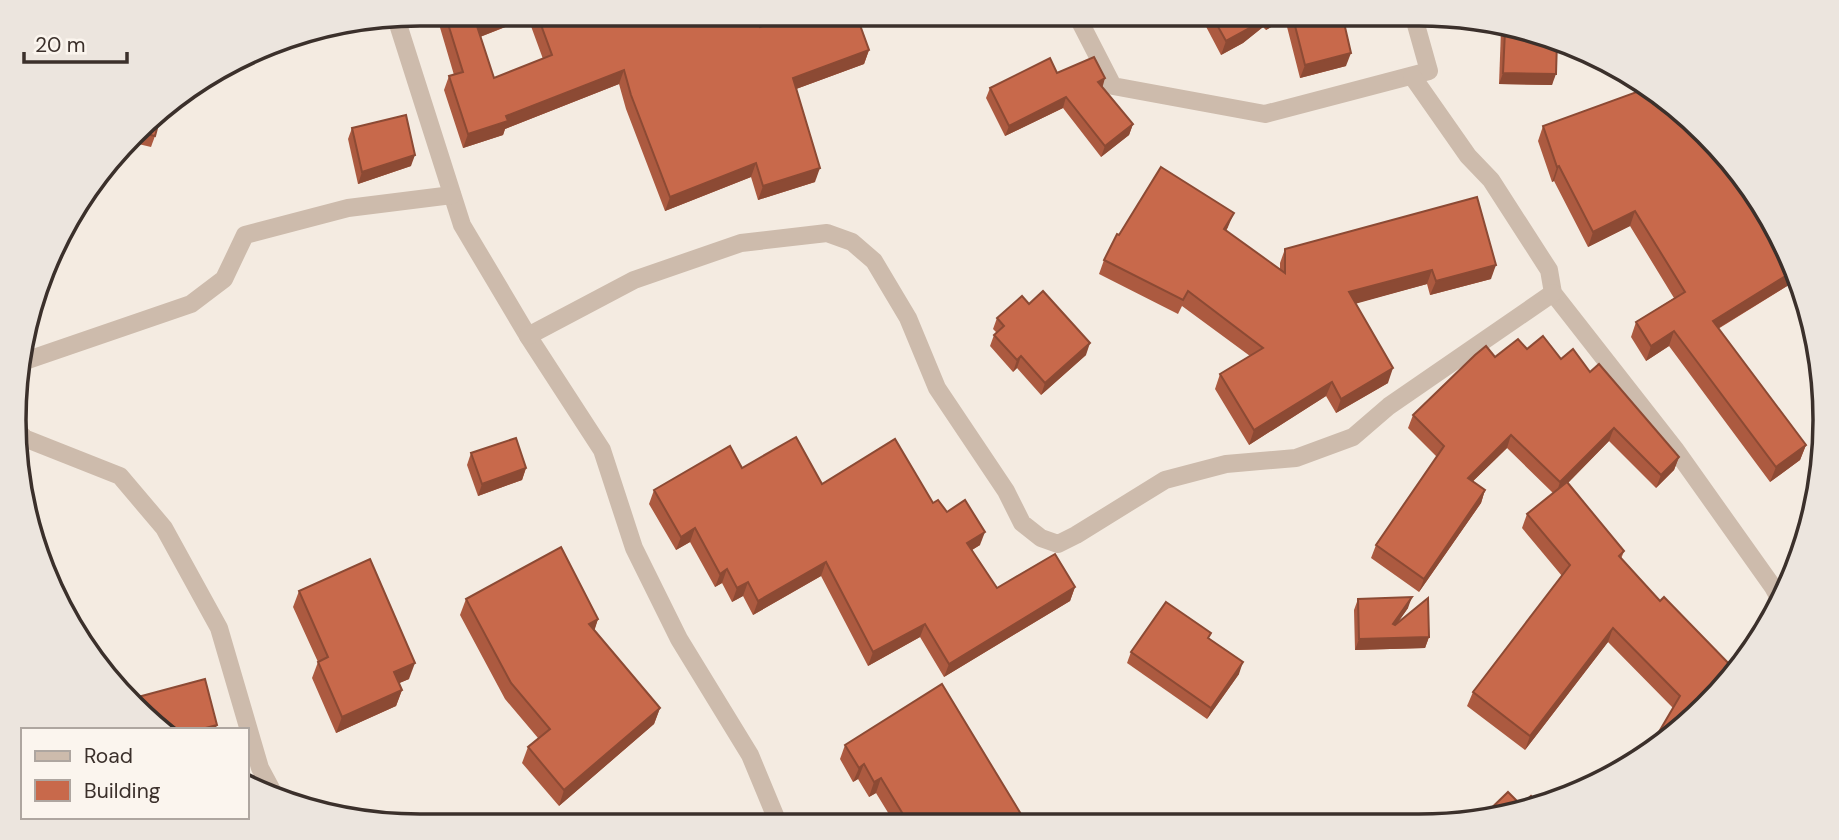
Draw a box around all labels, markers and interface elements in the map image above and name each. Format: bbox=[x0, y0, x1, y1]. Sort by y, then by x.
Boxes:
scale bar bbox=[24, 21, 128, 65]
text: 20 m bbox=[35, 31, 86, 59]
legend bbox=[21, 728, 248, 819]
text: Road bbox=[84, 742, 133, 770]
text: Building bbox=[84, 777, 161, 805]

